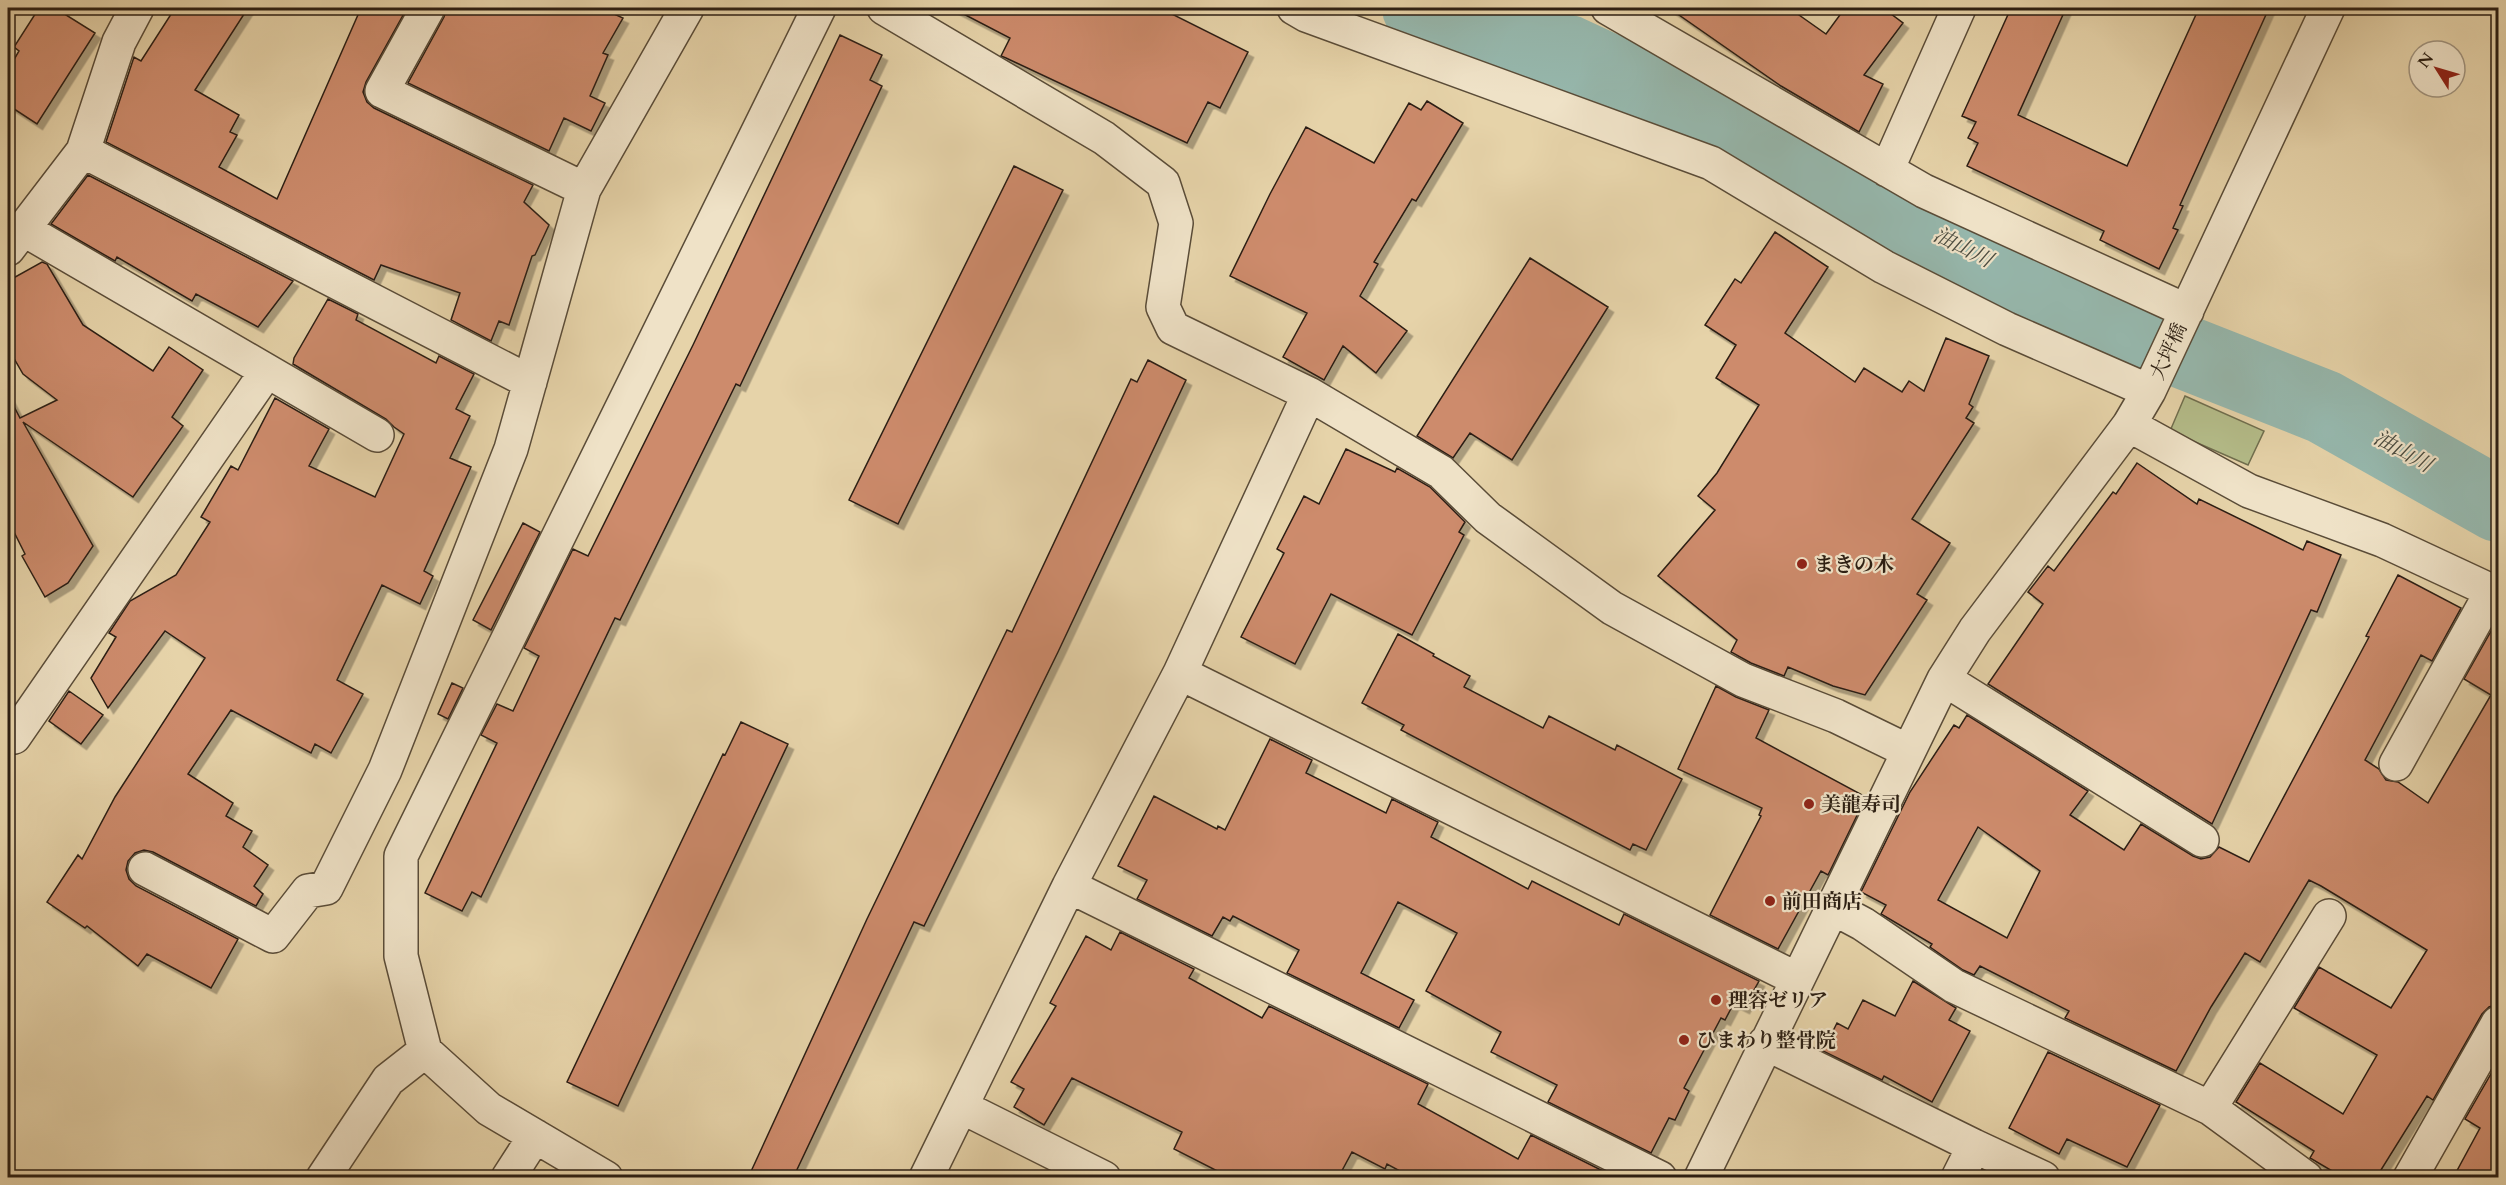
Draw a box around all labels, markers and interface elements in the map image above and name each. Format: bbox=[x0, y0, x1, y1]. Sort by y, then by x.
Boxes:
north arrow bbox=[2407, 39, 2467, 99]
text: N bbox=[2413, 48, 2439, 73]
water label: 油山川 bbox=[1928, 220, 1999, 276]
street label: 大坪橋 bbox=[2144, 318, 2193, 384]
water label: 油山川 bbox=[2368, 423, 2439, 480]
place label: まきの木 bbox=[1814, 551, 1894, 578]
marker: まきの木 bbox=[1795, 557, 1809, 571]
place label: 美龍寿司 bbox=[1821, 791, 1901, 818]
marker: 美龍寿司 bbox=[1802, 797, 1816, 811]
place label: 前田商店 bbox=[1782, 888, 1862, 915]
marker: 前田商店 bbox=[1763, 894, 1777, 908]
place label: 理容ゼリア bbox=[1728, 987, 1828, 1014]
marker: 理容ゼリア bbox=[1709, 993, 1723, 1007]
place label: ひまわり整骨院 bbox=[1696, 1027, 1836, 1054]
marker: ひまわり整骨院 bbox=[1677, 1033, 1691, 1047]

